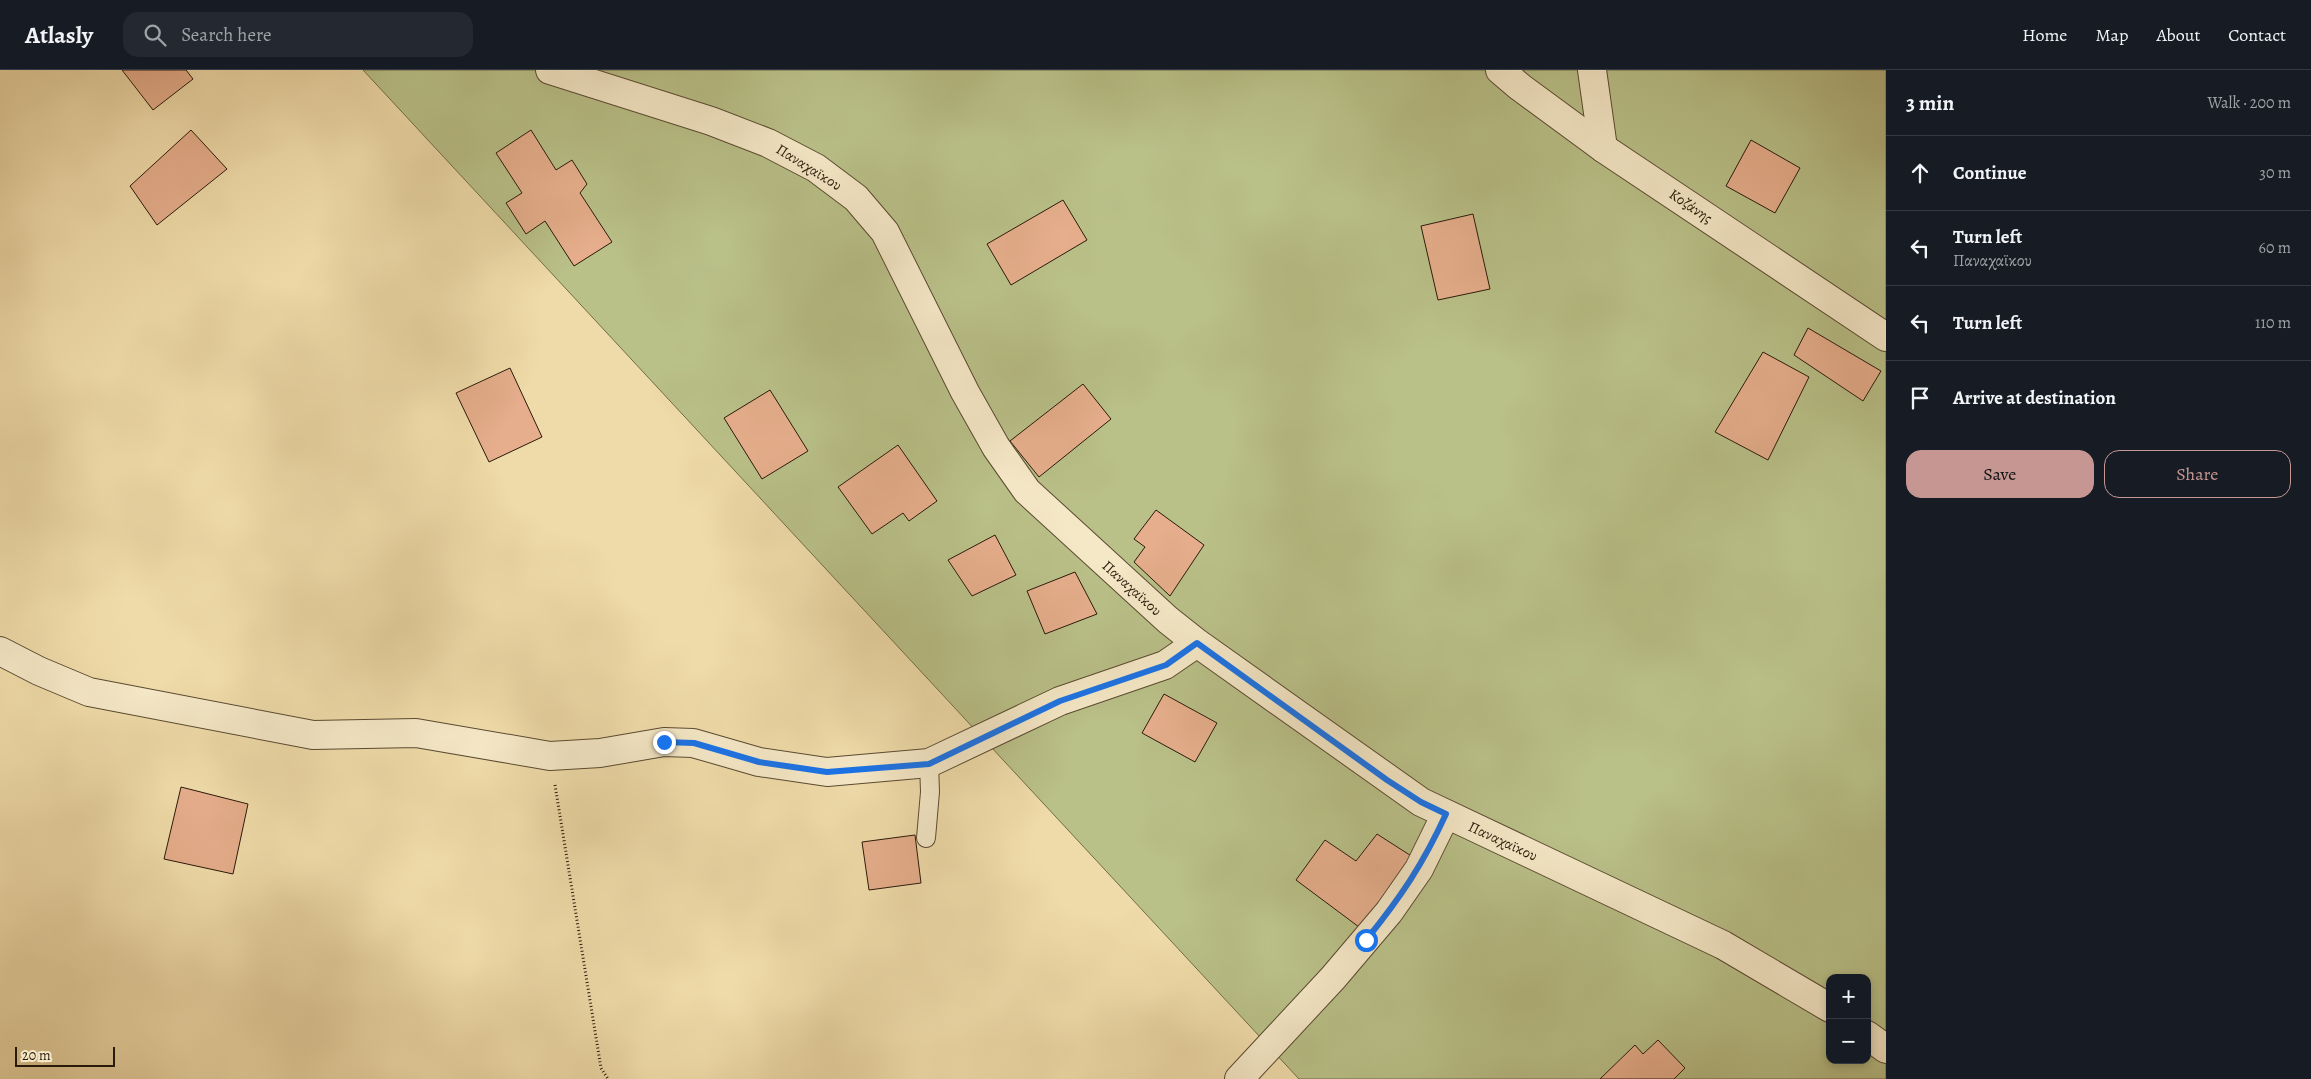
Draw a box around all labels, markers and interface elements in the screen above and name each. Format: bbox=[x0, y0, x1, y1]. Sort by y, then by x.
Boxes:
search box bbox=[123, 12, 473, 57]
text: Atlasly bbox=[25, 19, 93, 51]
icon: search bbox=[141, 21, 169, 49]
text: Search here bbox=[181, 22, 272, 48]
text: Home bbox=[2022, 23, 2067, 47]
text: Map bbox=[2095, 23, 2128, 47]
text: About bbox=[2156, 23, 2200, 47]
text: Contact bbox=[2228, 23, 2286, 47]
text: 3 min bbox=[1906, 89, 1954, 117]
text: Walk · 200 m bbox=[2207, 92, 2291, 114]
street label: Παναχαϊκου bbox=[772, 139, 846, 195]
icon: ahead bbox=[1906, 159, 1934, 187]
text: Continue bbox=[1953, 160, 2027, 186]
text: 30 m bbox=[2259, 162, 2291, 184]
street label: Κοζάνης bbox=[1665, 184, 1717, 228]
text: Turn left bbox=[1953, 224, 2022, 250]
icon: left bbox=[1906, 234, 1934, 262]
text: 60 m bbox=[2259, 237, 2291, 259]
text: Παναχαϊκου bbox=[1953, 250, 2032, 272]
icon: left bbox=[1906, 309, 1934, 337]
text: Turn left bbox=[1953, 310, 2022, 336]
text: 110 m bbox=[2255, 312, 2291, 334]
icon: arrive bbox=[1906, 384, 1934, 412]
text: Arrive at destination bbox=[1953, 385, 2116, 411]
button: Save bbox=[1906, 450, 2094, 498]
button: Share bbox=[2104, 450, 2291, 498]
street label: Παναχαϊκου bbox=[1098, 556, 1166, 620]
route end bbox=[653, 731, 676, 754]
street label: Παναχαϊκου bbox=[1465, 816, 1541, 866]
route start bbox=[1355, 929, 1378, 952]
map controls bbox=[1826, 974, 1871, 1064]
button: + bbox=[1826, 974, 1871, 1019]
button: − bbox=[1826, 1019, 1871, 1064]
scale bar bbox=[15, 1044, 115, 1067]
text: 20 m bbox=[22, 1046, 51, 1065]

